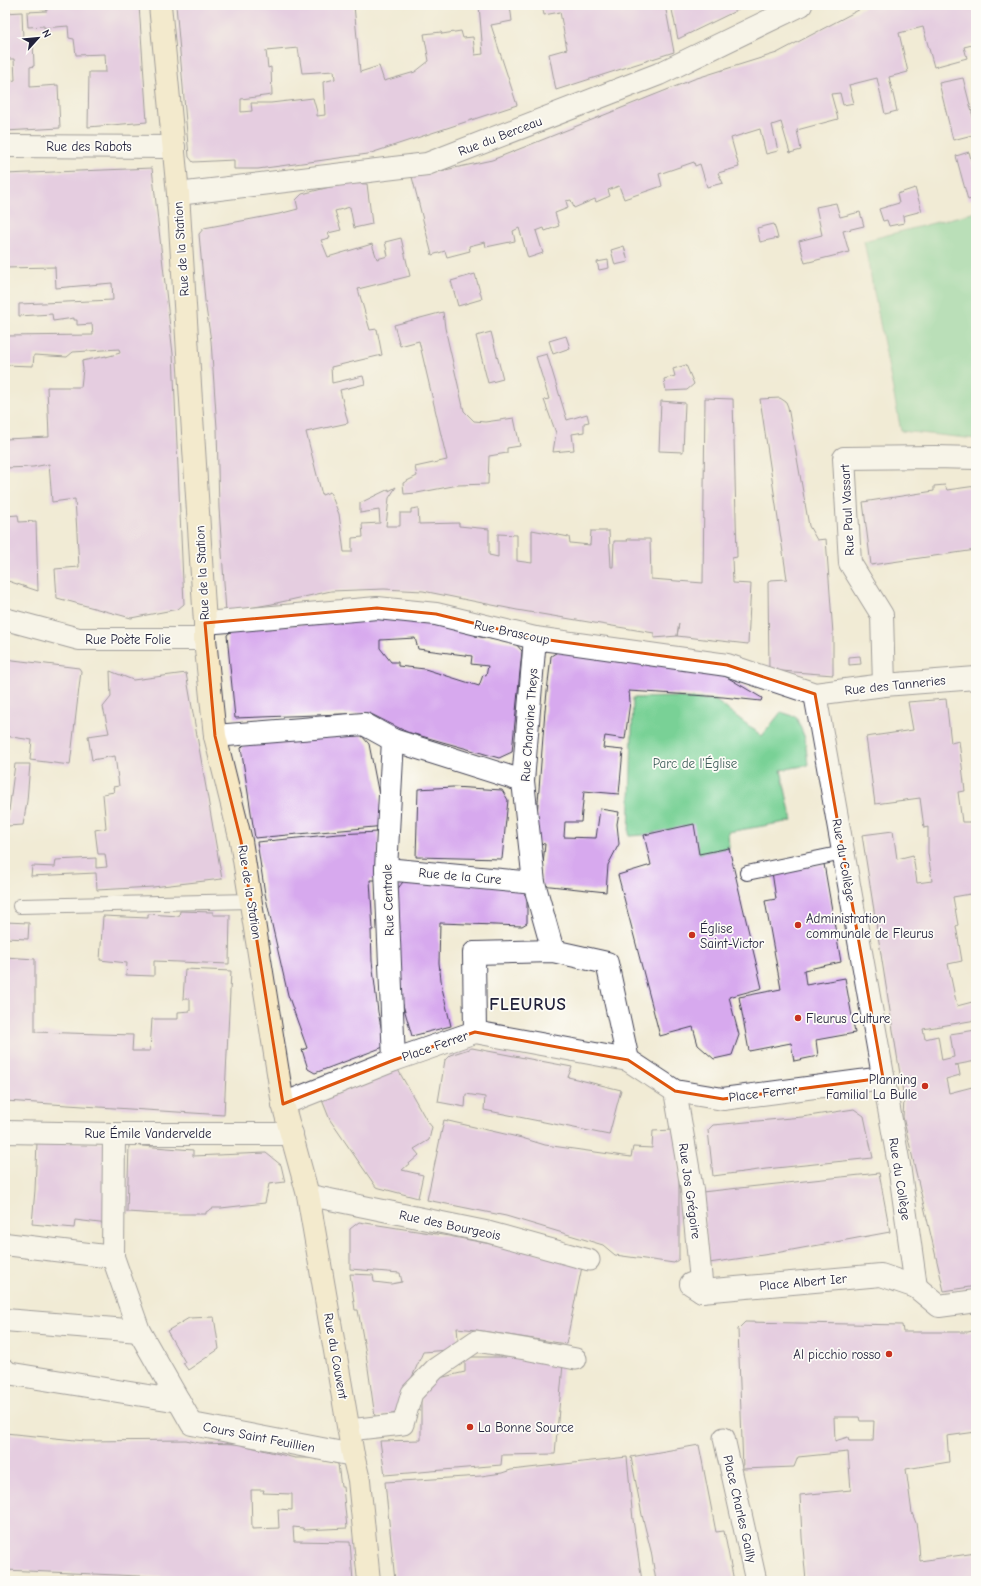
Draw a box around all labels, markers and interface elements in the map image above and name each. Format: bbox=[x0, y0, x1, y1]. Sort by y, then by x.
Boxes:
north arrow bbox=[18, 18, 58, 58]
text: N bbox=[39, 28, 54, 40]
street label: Rue du Berceau bbox=[456, 113, 544, 159]
street label: Rue des Rabots bbox=[46, 139, 132, 154]
street label: Rue de la Station bbox=[170, 201, 192, 297]
street label: Rue Paul Vassart bbox=[837, 462, 857, 556]
street label: Rue de la Station bbox=[192, 525, 212, 621]
street label: Rue Brascoup bbox=[473, 617, 551, 647]
street label: Rue Poète Folie bbox=[85, 632, 171, 647]
street label: Rue Chanoine Theys bbox=[518, 668, 540, 782]
street label: Rue des Tanneries bbox=[844, 672, 946, 698]
park label: Parc de l'Église bbox=[653, 755, 738, 771]
street label: Rue du Collège bbox=[829, 818, 859, 903]
street label: Rue de la Station bbox=[235, 844, 265, 940]
street label: Rue Centrale bbox=[379, 863, 397, 936]
street label: Rue de la Cure bbox=[418, 865, 502, 887]
place label: Administration communale de Fleurus bbox=[806, 911, 933, 941]
place label: Église Saint-Victor bbox=[700, 920, 765, 951]
marker: Administration communale de Fleurus bbox=[793, 920, 803, 930]
marker: Église Saint-Victor bbox=[687, 930, 697, 940]
district label: FLEURUS bbox=[489, 995, 567, 1014]
place label: Fleurus Culture bbox=[806, 1011, 891, 1026]
marker: Fleurus Culture bbox=[793, 1013, 803, 1023]
street label: Place Ferrer bbox=[400, 1027, 471, 1064]
place label: Planning Familial La Bulle bbox=[826, 1072, 917, 1102]
street label: Place Ferrer bbox=[728, 1081, 799, 1105]
marker: Planning Familial La Bulle bbox=[920, 1081, 930, 1091]
street label: Rue Émile Vandervelde bbox=[84, 1125, 212, 1141]
street label: Rue du Collège bbox=[886, 1137, 914, 1222]
street label: Rue Jos Grégoire bbox=[676, 1142, 704, 1240]
street label: Rue des Bourgeois bbox=[398, 1207, 502, 1243]
street label: Place Albert Ier bbox=[759, 1271, 848, 1293]
street label: Rue du Couvent bbox=[321, 1312, 351, 1402]
place label: Al picchio rosso bbox=[793, 1347, 881, 1362]
marker: Al picchio rosso bbox=[884, 1349, 894, 1359]
street label: Cours Saint Feuillien bbox=[202, 1419, 316, 1455]
place label: La Bonne Source bbox=[478, 1420, 574, 1435]
marker: La Bonne Source bbox=[465, 1422, 475, 1432]
street label: Place Charles Gailly bbox=[720, 1454, 760, 1565]

